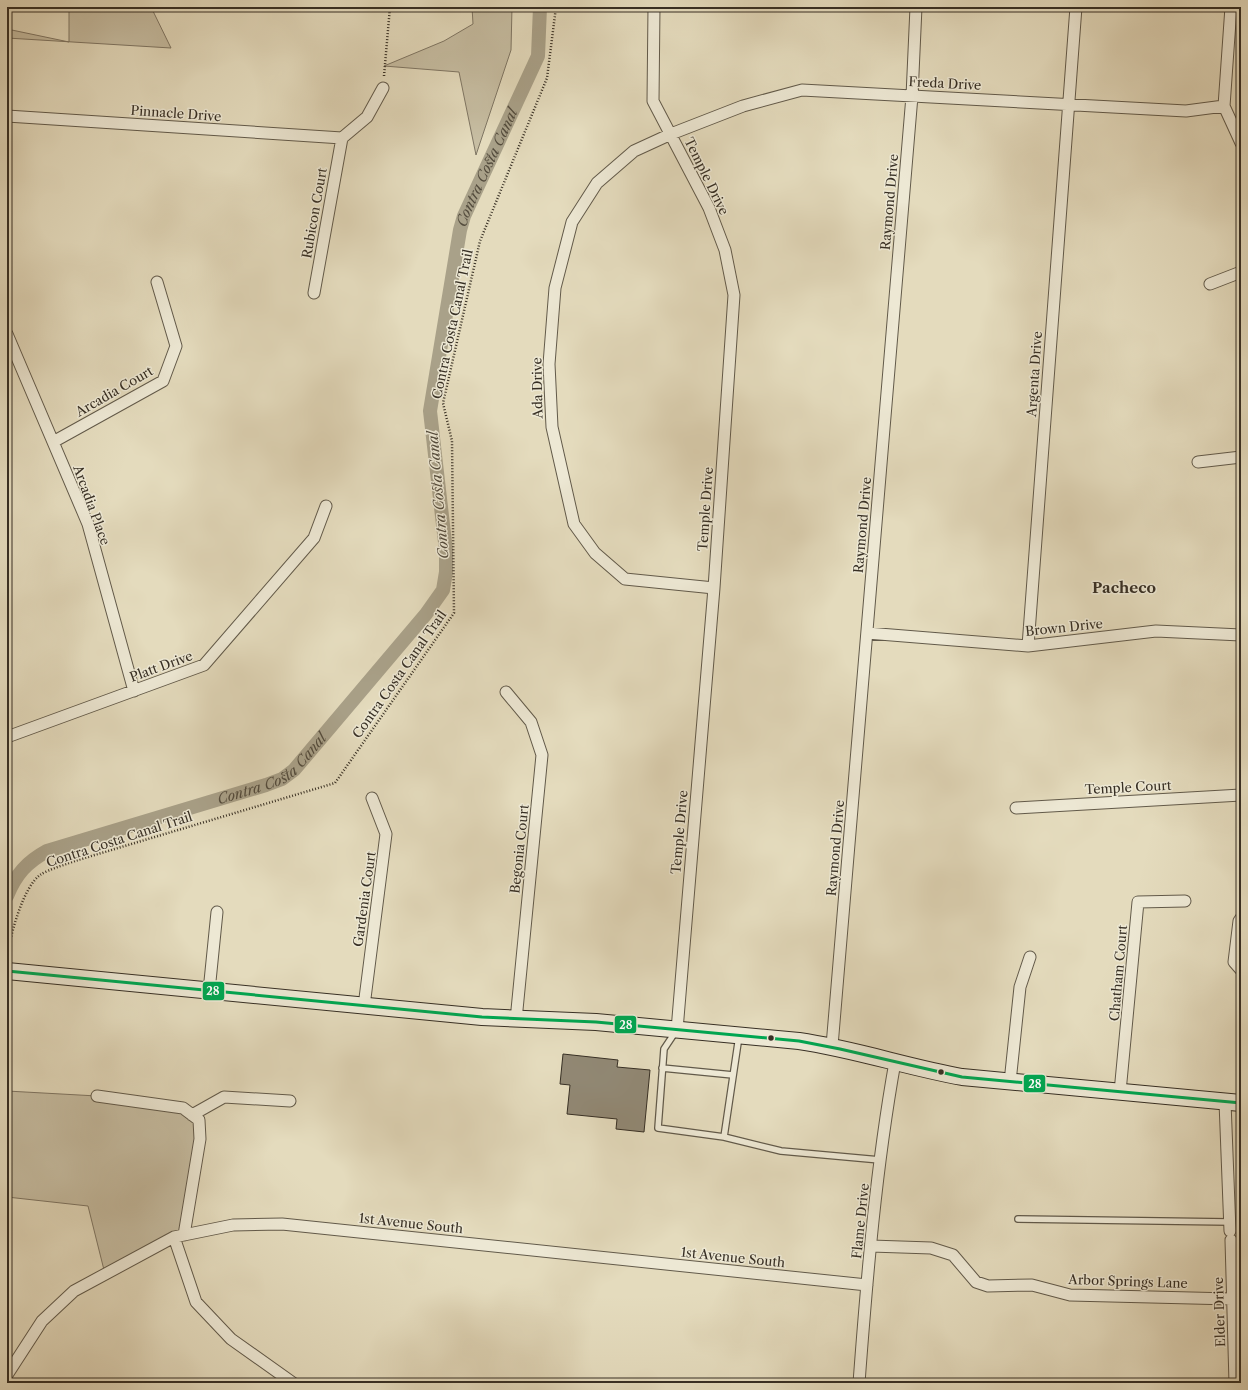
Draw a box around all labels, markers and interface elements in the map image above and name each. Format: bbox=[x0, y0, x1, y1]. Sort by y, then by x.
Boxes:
street label: Freda Drive bbox=[908, 73, 982, 93]
street label: Pinnacle Drive bbox=[130, 102, 222, 124]
water label: Contra Costa Canal bbox=[452, 104, 522, 229]
street label: Temple Drive bbox=[681, 135, 733, 217]
street label: Raymond Drive bbox=[877, 153, 901, 251]
street label: Rubicon Court bbox=[298, 166, 330, 260]
street label: Contra Costa Canal Trail bbox=[428, 248, 476, 400]
street label: Argenta Drive bbox=[1023, 331, 1045, 418]
street label: Ada Drive bbox=[528, 357, 546, 420]
street label: Arcadia Court bbox=[72, 362, 156, 420]
water label: Contra Costa Canal bbox=[423, 429, 453, 560]
street label: Arcadia Place bbox=[70, 462, 114, 547]
street label: Temple Drive bbox=[694, 466, 716, 552]
street label: Raymond Drive bbox=[850, 476, 874, 574]
district label: Pacheco bbox=[1092, 578, 1156, 597]
street label: Contra Costa Canal Trail bbox=[349, 607, 449, 741]
street label: Brown Drive bbox=[1024, 615, 1104, 639]
street label: Platt Drive bbox=[127, 647, 195, 685]
water label: Contra Costa Canal bbox=[215, 728, 331, 808]
street label: Temple Court bbox=[1084, 777, 1172, 797]
street label: Temple Drive bbox=[667, 789, 691, 875]
street label: Raymond Drive bbox=[823, 799, 847, 897]
street label: Begonia Court bbox=[506, 803, 532, 894]
street label: Contra Costa Canal Trail bbox=[44, 808, 194, 870]
street label: Gardenia Court bbox=[349, 850, 379, 948]
street label: Chatham Court bbox=[1106, 924, 1130, 1022]
line badge: 28 bbox=[202, 981, 225, 1001]
text: 28 bbox=[206, 984, 220, 998]
line badge: 28 bbox=[614, 1015, 637, 1034]
text: 28 bbox=[619, 1018, 633, 1032]
unlabelled marker bbox=[766, 1033, 776, 1043]
unlabelled marker bbox=[936, 1067, 946, 1077]
line badge: 28 bbox=[1023, 1074, 1046, 1093]
text: 28 bbox=[1028, 1077, 1042, 1091]
street label: Flame Drive bbox=[848, 1182, 872, 1260]
street label: 1st Avenue South bbox=[358, 1210, 464, 1236]
street label: 1st Avenue South bbox=[680, 1244, 786, 1270]
street label: Arbor Springs Lane bbox=[1067, 1271, 1188, 1291]
street label: Elder Drive bbox=[1210, 1276, 1228, 1348]

